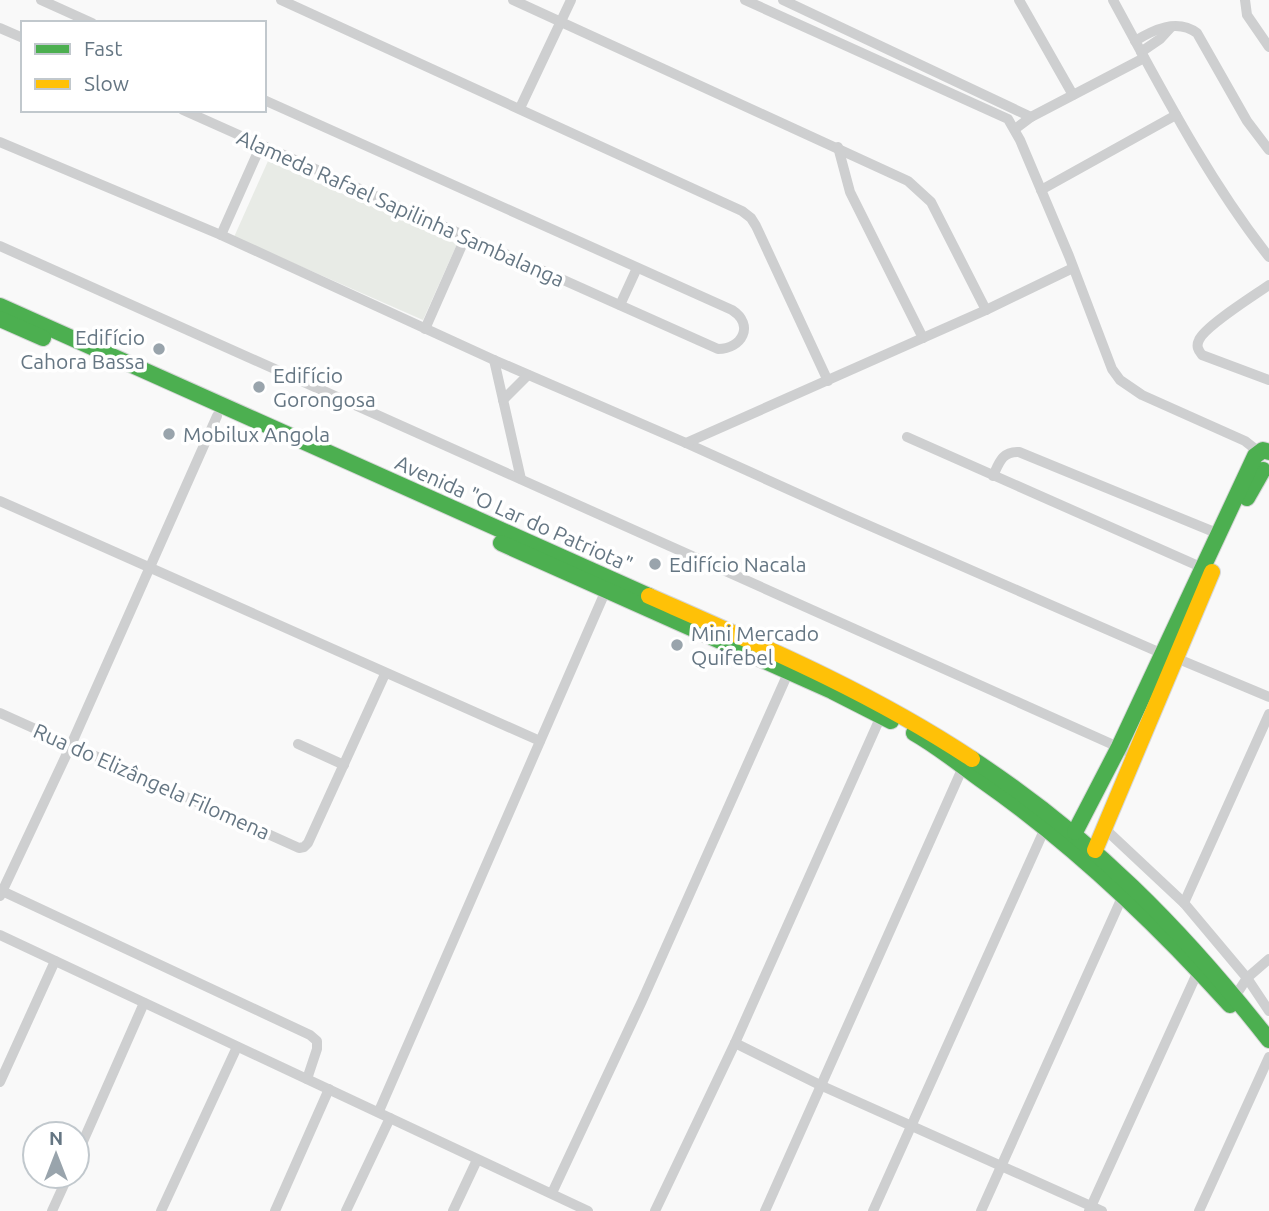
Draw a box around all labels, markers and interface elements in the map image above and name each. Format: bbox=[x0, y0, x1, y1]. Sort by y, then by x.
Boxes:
legend bbox=[21, 21, 266, 112]
text: Fast bbox=[84, 36, 122, 60]
text: Slow bbox=[84, 71, 129, 95]
street label: Alameda Rafael Sapilinha Sambalanga bbox=[234, 125, 568, 291]
place label: Edifício Cahora Bassa bbox=[20, 325, 145, 373]
marker: Edifício Cahora Bassa bbox=[151, 341, 167, 357]
place label: Edifício Gorongosa bbox=[273, 363, 376, 411]
marker: Edifício Gorongosa bbox=[251, 379, 267, 395]
place label: Mobilux Angola bbox=[183, 422, 330, 446]
marker: Mobilux Angola bbox=[161, 426, 177, 442]
street label: Avenida "O Lar do Patriota" bbox=[392, 450, 636, 576]
place label: Edifício Nacala bbox=[669, 552, 806, 576]
marker: Edifício Nacala bbox=[647, 556, 663, 572]
place label: Mini Mercado Quifebel bbox=[691, 621, 819, 669]
marker: Mini Mercado Quifebel bbox=[669, 637, 685, 653]
street label: Rua do Elizângela Filomena bbox=[30, 718, 274, 844]
north arrow bbox=[21, 1120, 91, 1190]
text: N bbox=[49, 1127, 63, 1149]

